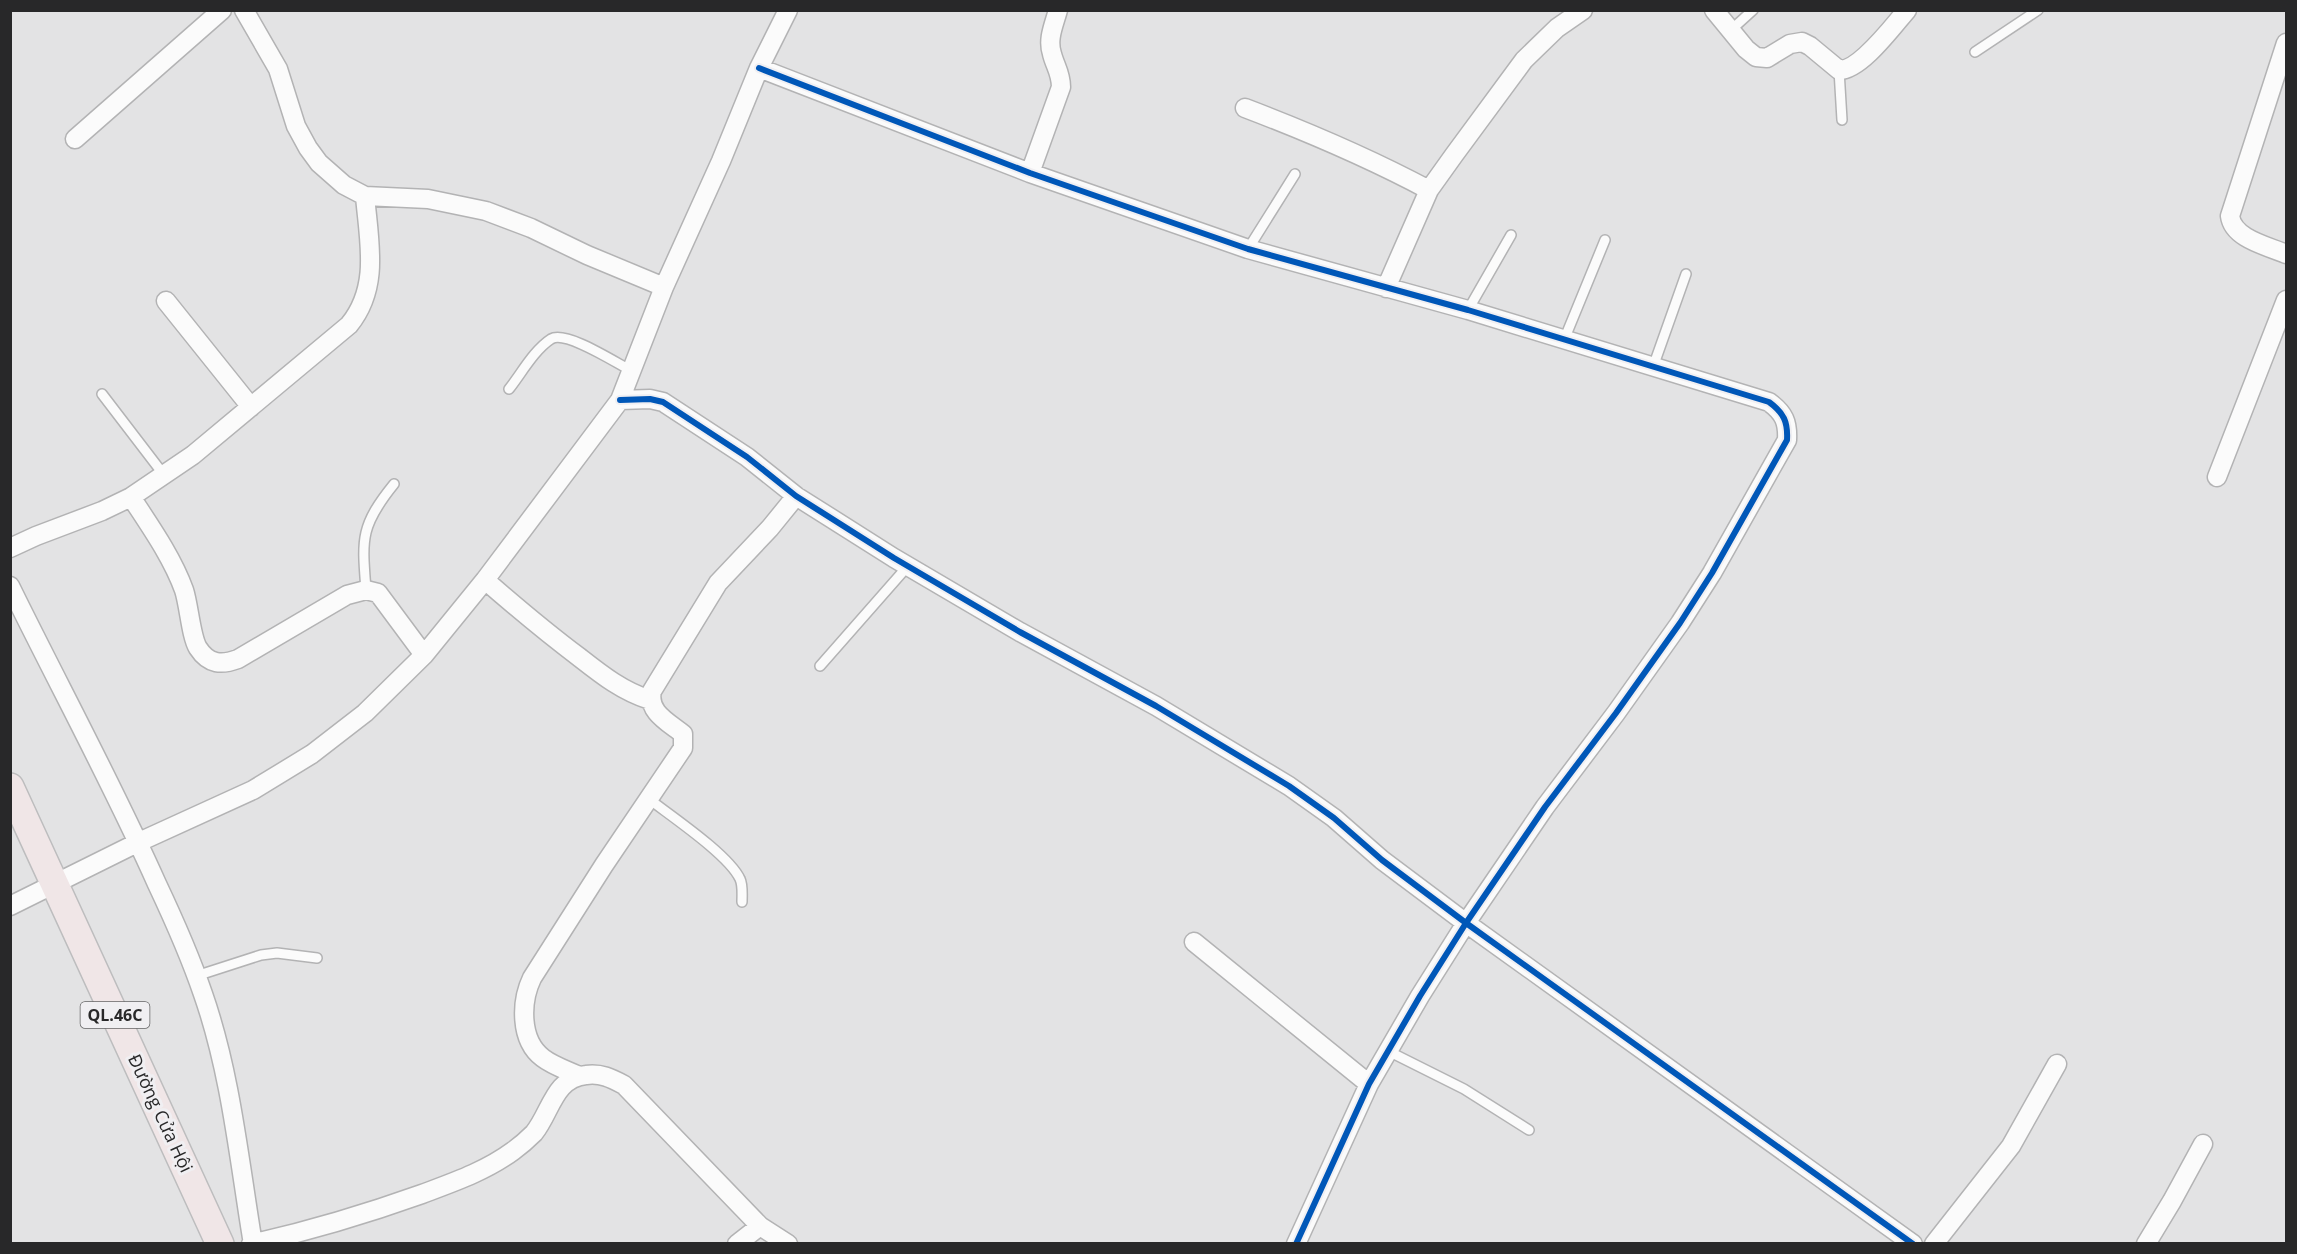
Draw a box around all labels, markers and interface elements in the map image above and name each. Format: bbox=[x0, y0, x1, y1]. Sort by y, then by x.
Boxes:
road number: QL.46C bbox=[80, 1002, 150, 1028]
street label: Đường Cửa Hội bbox=[123, 1050, 199, 1176]

